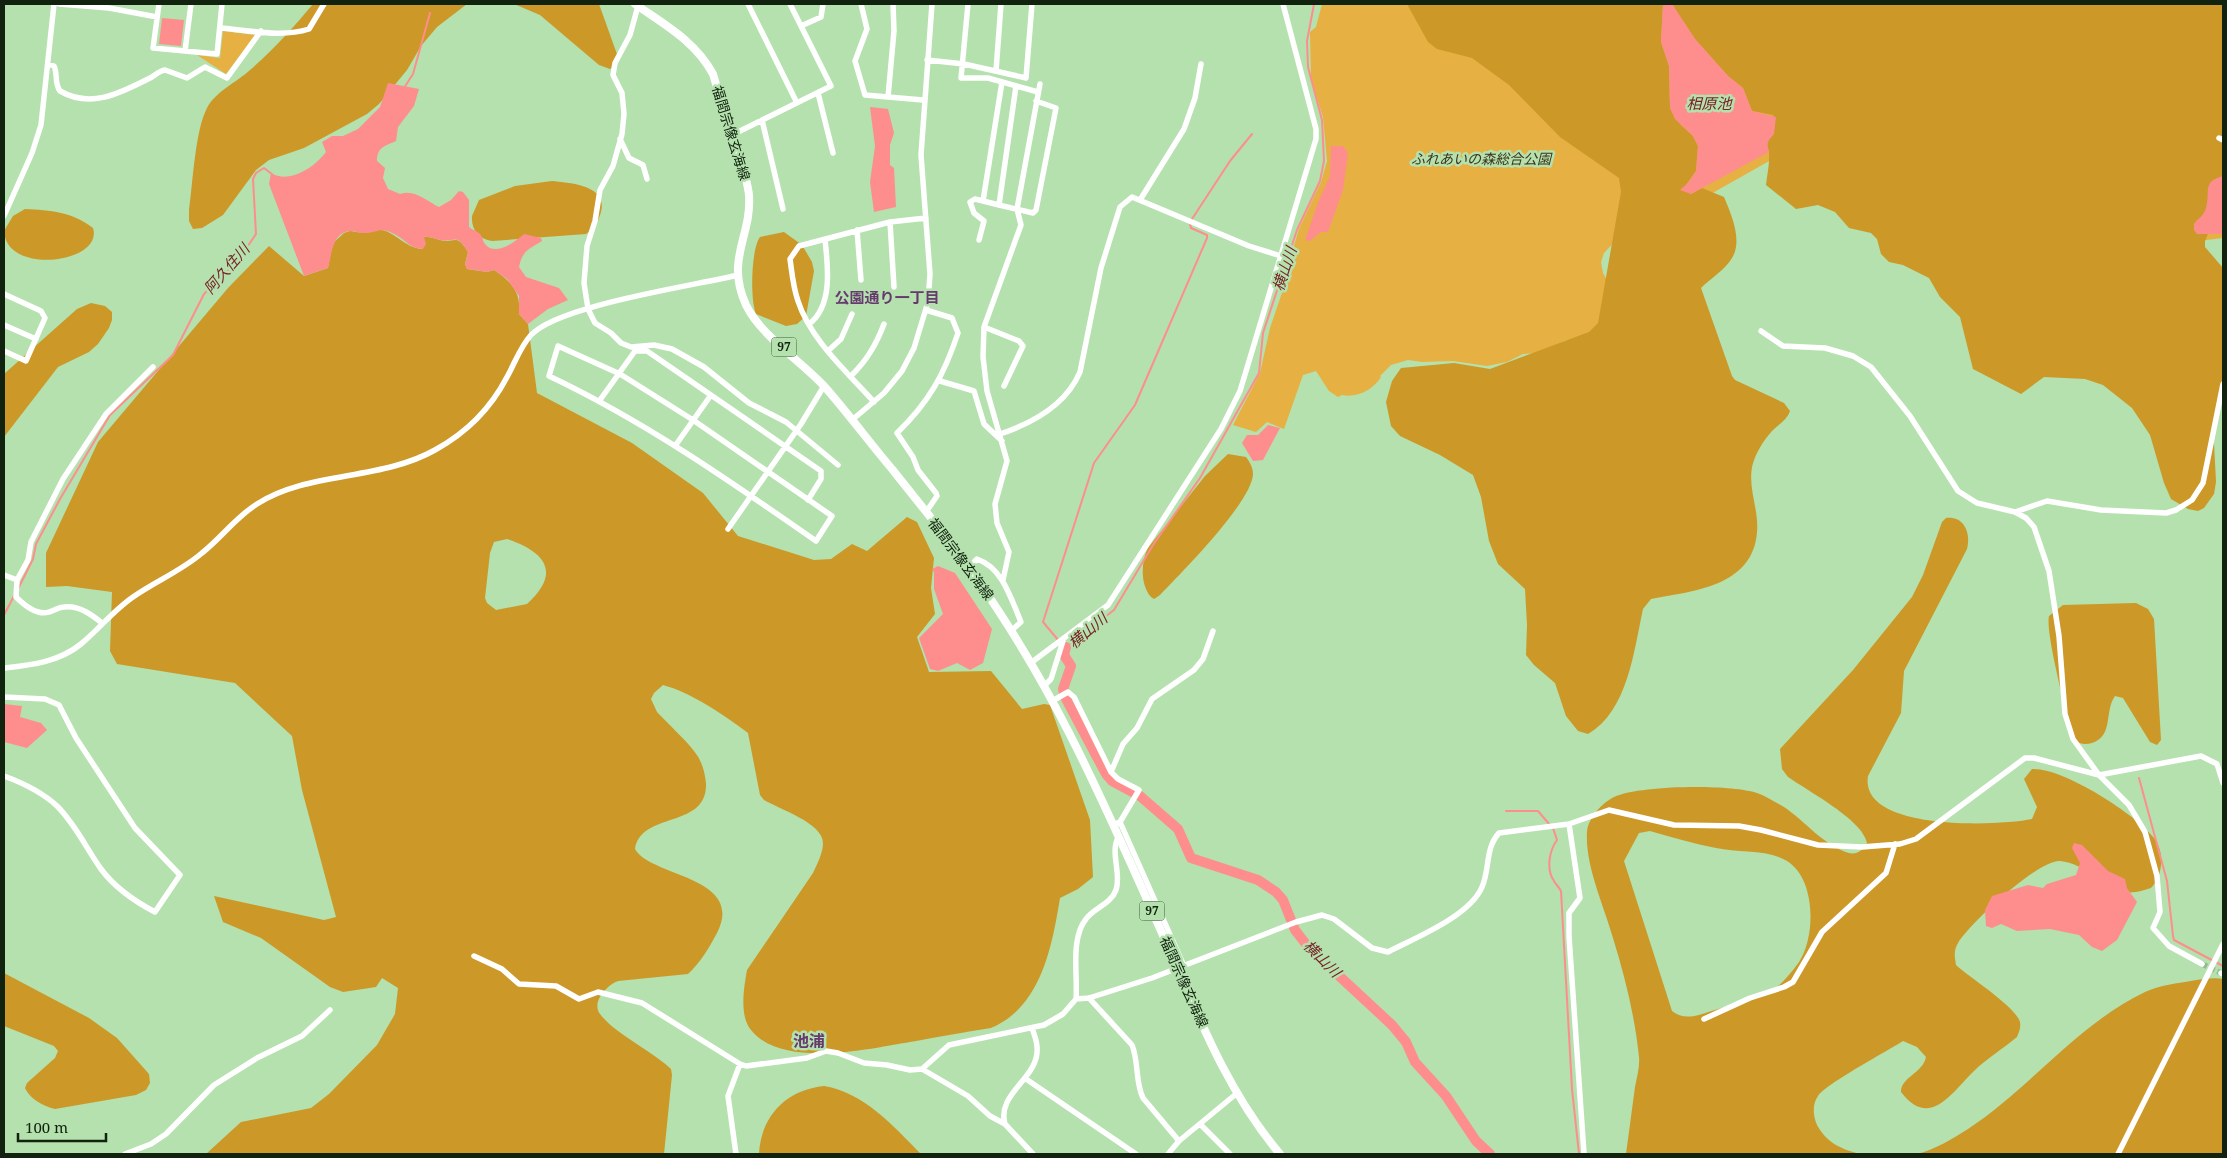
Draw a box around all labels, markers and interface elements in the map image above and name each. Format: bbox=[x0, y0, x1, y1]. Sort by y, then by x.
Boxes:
street label: 福間宗像玄海線 bbox=[708, 83, 755, 182]
water label: 相原池 bbox=[1686, 93, 1733, 113]
park label: ふれあいの森総合公園 bbox=[1411, 149, 1553, 168]
water label: 阿久住川 bbox=[199, 238, 255, 298]
water label: 横山川 bbox=[1268, 242, 1301, 293]
district label: 公園通り一丁目 bbox=[834, 287, 940, 307]
road number: 97 bbox=[772, 338, 796, 357]
street label: 福間宗像玄海線 bbox=[924, 514, 998, 604]
water label: 横山川 bbox=[1064, 607, 1113, 652]
road number: 97 bbox=[1140, 901, 1164, 920]
street label: 福間宗像玄海線 bbox=[1156, 933, 1213, 1030]
water label: 横山川 bbox=[1300, 935, 1347, 983]
district label: 池浦 bbox=[793, 1030, 825, 1052]
scale bar bbox=[18, 1110, 105, 1142]
text: 100 m bbox=[25, 1117, 68, 1137]

